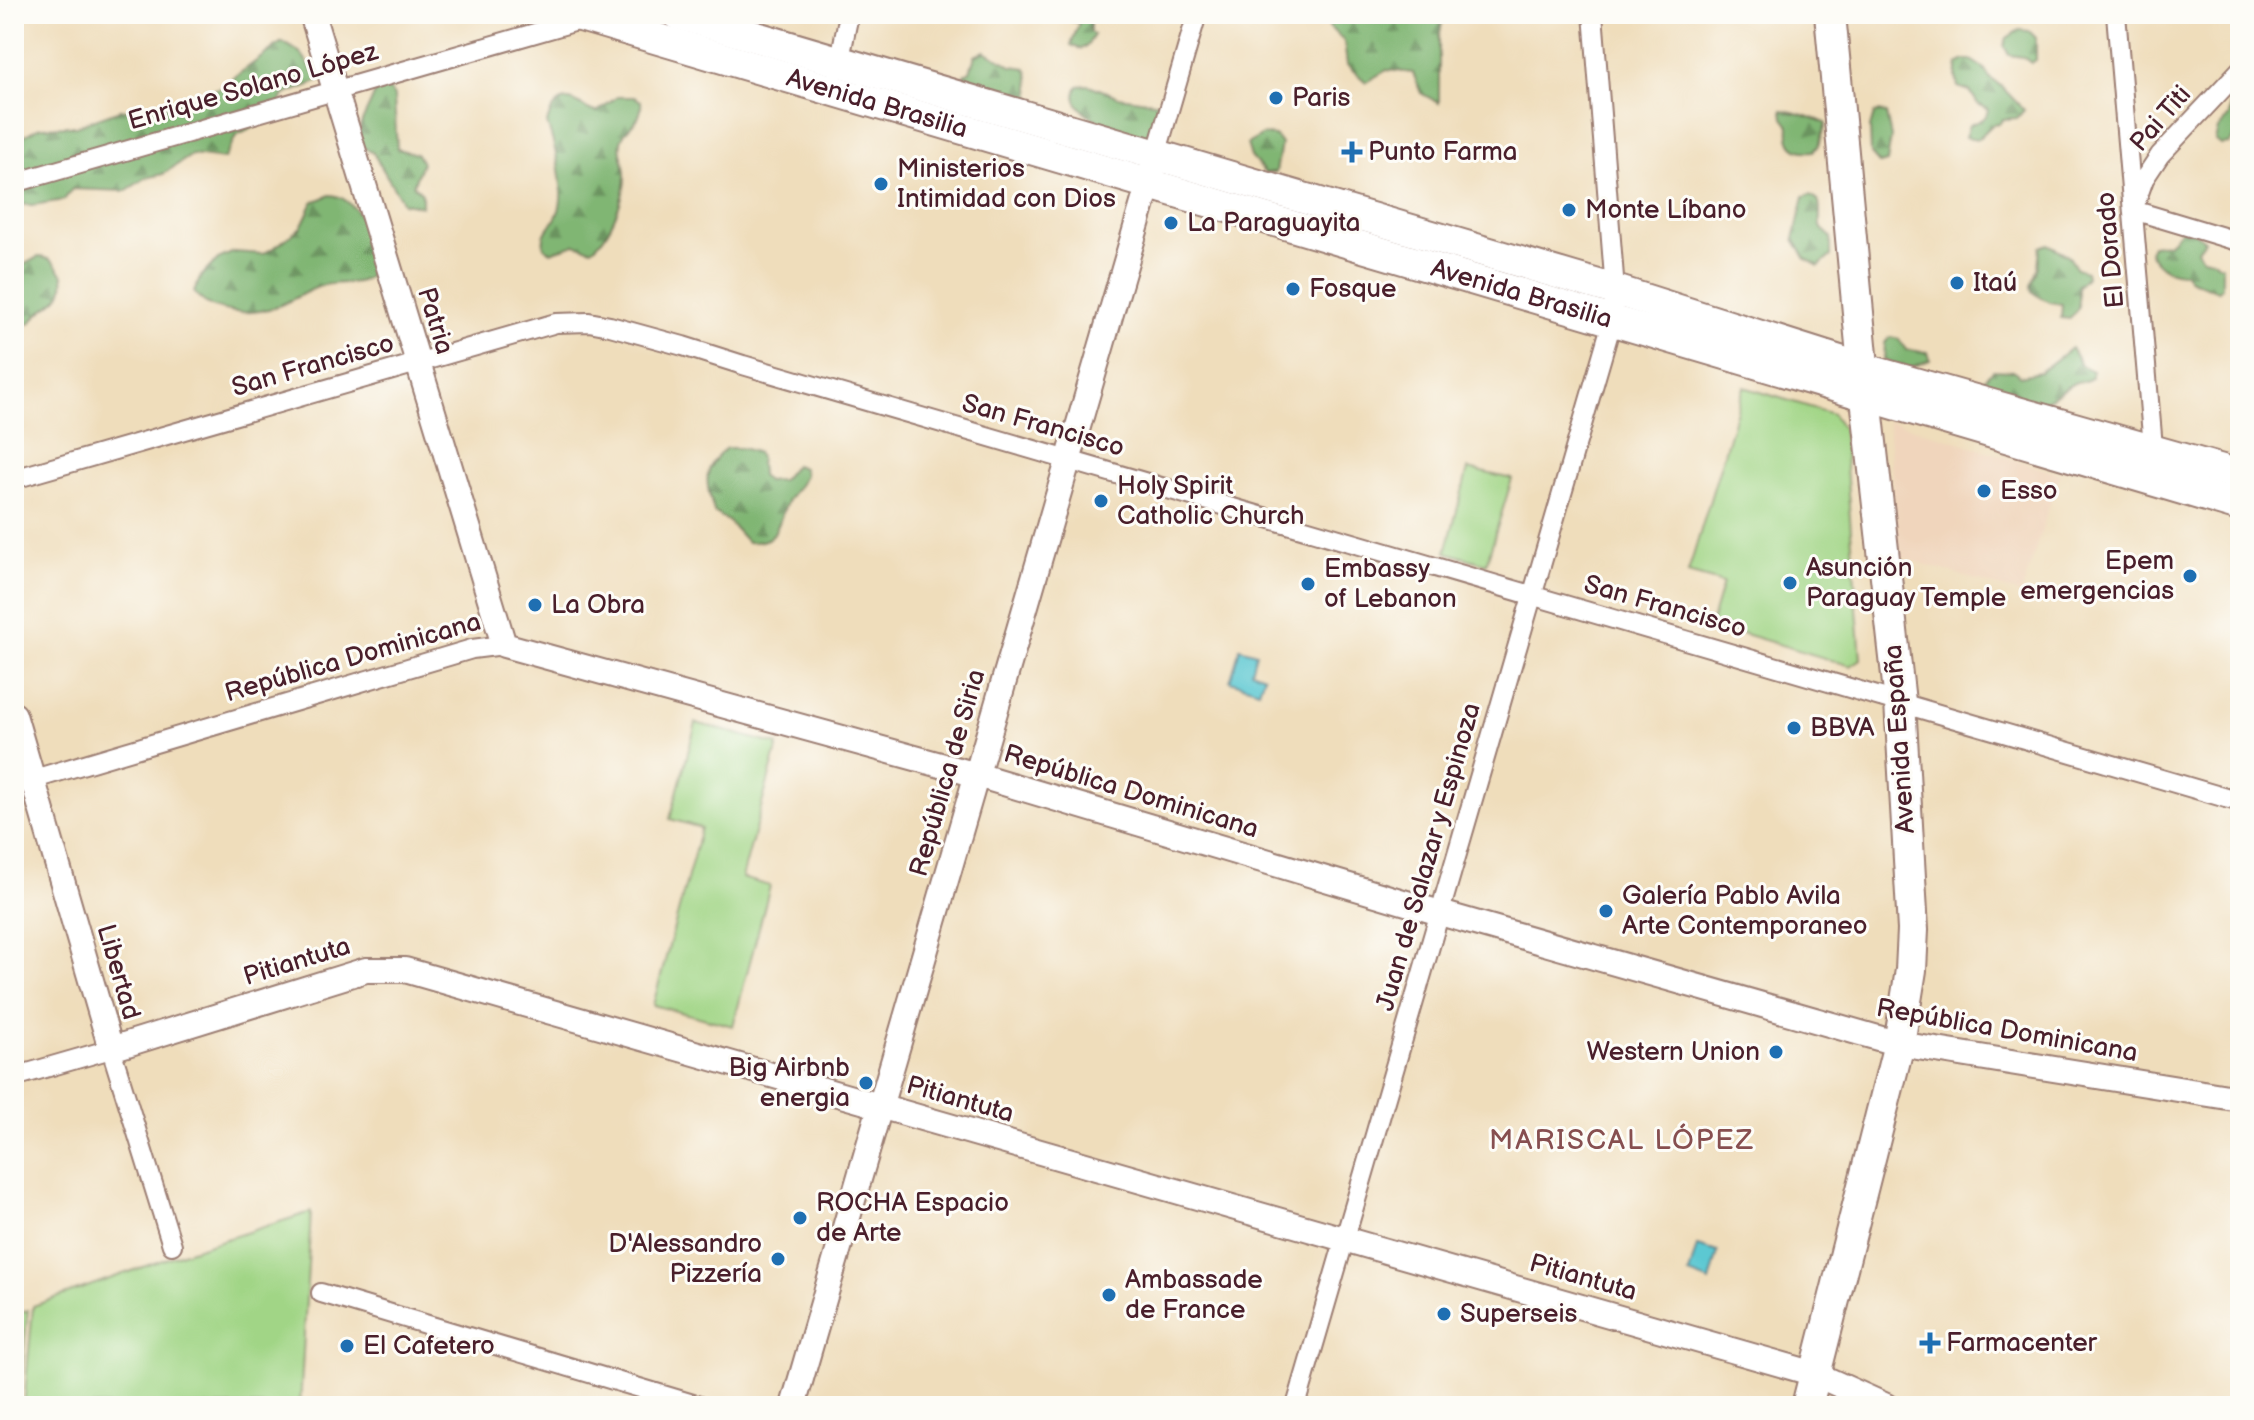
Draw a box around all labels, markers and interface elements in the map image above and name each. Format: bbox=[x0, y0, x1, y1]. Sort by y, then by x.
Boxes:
street label: Enrique Solano López bbox=[125, 36, 382, 137]
street label: Avenida Brasilia bbox=[783, 62, 971, 145]
street label: Pai Titi bbox=[2124, 80, 2198, 158]
place label: Paris bbox=[1292, 83, 1351, 114]
marker: Paris bbox=[1267, 89, 1285, 107]
place label: Punto Farma bbox=[1368, 137, 1518, 168]
marker: Punto Farma bbox=[1343, 143, 1361, 161]
place label: Ministerios Intimidad con Dios bbox=[897, 154, 1116, 215]
marker: Ministerios Intimidad con Dios bbox=[872, 175, 890, 193]
street label: El Dorado bbox=[2090, 191, 2132, 309]
place label: Monte Líbano bbox=[1585, 195, 1746, 226]
marker: Monte Líbano bbox=[1560, 201, 1578, 219]
place label: La Paraguayita bbox=[1187, 208, 1360, 239]
marker: La Paraguayita bbox=[1162, 214, 1180, 232]
street label: Avenida Brasilia bbox=[1427, 252, 1616, 335]
place label: Itaú bbox=[1973, 268, 2017, 299]
place label: Fosque bbox=[1309, 274, 1396, 305]
marker: Itaú bbox=[1948, 274, 1966, 292]
marker: Fosque bbox=[1284, 280, 1302, 298]
street label: Patria bbox=[410, 284, 460, 358]
street label: San Francisco bbox=[228, 328, 398, 404]
street label: San Francisco bbox=[958, 388, 1128, 464]
place label: Holy Spirit Catholic Church bbox=[1117, 471, 1304, 532]
place label: Esso bbox=[2000, 476, 2058, 507]
marker: Esso bbox=[1975, 482, 1993, 500]
marker: Holy Spirit Catholic Church bbox=[1092, 492, 1110, 510]
place label: Epem emergencias bbox=[2020, 546, 2174, 607]
place label: Asunción Paraguay Temple bbox=[1806, 553, 2006, 614]
place label: Embassy of Lebanon bbox=[1324, 554, 1457, 615]
marker: Epem emergencias bbox=[2181, 567, 2199, 585]
street label: San Francisco bbox=[1580, 569, 1750, 645]
marker: Asunción Paraguay Temple bbox=[1781, 574, 1799, 592]
marker: Embassy of Lebanon bbox=[1299, 575, 1317, 593]
place label: La Obra bbox=[551, 590, 645, 621]
marker: La Obra bbox=[526, 596, 544, 614]
street label: República Dominicana bbox=[221, 607, 485, 709]
street label: Avenida España bbox=[1878, 643, 1922, 835]
street label: República de Siria bbox=[904, 666, 992, 880]
street label: Juan de Salazar y Espinoza bbox=[1370, 700, 1488, 1014]
place label: BBVA bbox=[1810, 713, 1875, 744]
marker: BBVA bbox=[1785, 719, 1803, 737]
street label: República Dominicana bbox=[1000, 738, 1262, 846]
place label: Galería Pablo Avila Arte Contemporaneo bbox=[1622, 881, 1868, 942]
marker: Galería Pablo Avila Arte Contemporaneo bbox=[1597, 902, 1615, 920]
street label: Libertad bbox=[90, 921, 146, 1023]
street label: Pitiantuta bbox=[240, 931, 354, 993]
street label: República Dominicana bbox=[1874, 993, 2140, 1069]
place label: Western Union bbox=[1587, 1037, 1760, 1068]
marker: Western Union bbox=[1767, 1043, 1785, 1061]
place label: Big Airbnb energia bbox=[729, 1053, 850, 1114]
street label: Pitiantuta bbox=[903, 1070, 1017, 1130]
marker: Big Airbnb energia bbox=[857, 1074, 875, 1092]
district label: MARISCAL LÓPEZ bbox=[1489, 1123, 1755, 1157]
place label: ROCHA Espacio de Arte bbox=[816, 1188, 1009, 1249]
marker: ROCHA Espacio de Arte bbox=[791, 1209, 809, 1227]
place label: D'Alessandro Pizzería bbox=[608, 1229, 762, 1290]
street label: Pitiantuta bbox=[1526, 1248, 1640, 1308]
marker: D'Alessandro Pizzería bbox=[769, 1250, 787, 1268]
place label: Ambassade de France bbox=[1125, 1265, 1263, 1326]
marker: Ambassade de France bbox=[1100, 1286, 1118, 1304]
place label: Superseis bbox=[1460, 1299, 1577, 1330]
marker: Superseis bbox=[1435, 1305, 1453, 1323]
place label: Farmacenter bbox=[1946, 1328, 2098, 1359]
place label: El Cafetero bbox=[363, 1331, 495, 1362]
marker: Farmacenter bbox=[1921, 1334, 1939, 1352]
marker: El Cafetero bbox=[338, 1337, 356, 1355]

